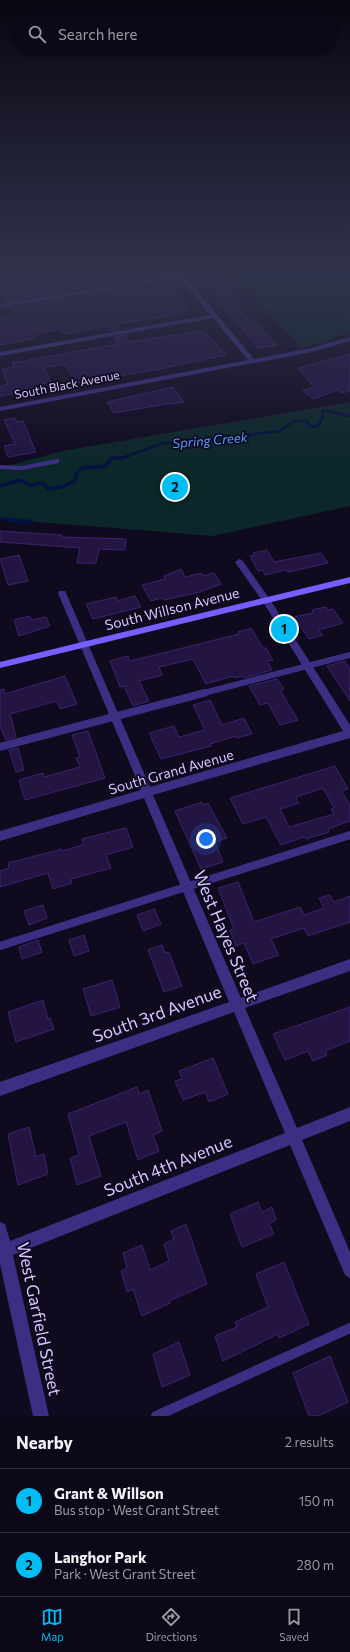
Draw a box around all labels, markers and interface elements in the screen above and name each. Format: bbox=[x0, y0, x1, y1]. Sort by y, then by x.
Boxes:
search box bbox=[12, 12, 338, 56]
icon: search bbox=[26, 23, 48, 45]
text: Search here bbox=[58, 25, 137, 43]
street label: South Black Avenue bbox=[13, 367, 121, 401]
water label: Spring Creek bbox=[172, 429, 249, 451]
pin: 2 bbox=[162, 472, 188, 502]
street label: South Willson Avenue bbox=[103, 584, 241, 633]
pin: 1 bbox=[271, 614, 297, 644]
street label: South Grand Avenue bbox=[106, 746, 235, 798]
your location bbox=[196, 829, 216, 849]
street label: West Hayes Street bbox=[189, 867, 264, 1005]
street label: South 3rd Avenue bbox=[90, 980, 224, 1047]
street label: South 4th Avenue bbox=[101, 1130, 235, 1201]
street label: West Garfield Street bbox=[13, 1240, 66, 1398]
text: Nearby bbox=[16, 1432, 73, 1453]
text: 2 results bbox=[285, 1434, 334, 1450]
text: Grant & Willson bbox=[54, 1484, 164, 1502]
text: 1 bbox=[26, 1493, 32, 1509]
text: 150 m bbox=[299, 1493, 334, 1509]
text: Bus stop · West Grant Street bbox=[54, 1502, 219, 1518]
text: Langhor Park bbox=[54, 1548, 147, 1566]
text: 2 bbox=[25, 1557, 33, 1573]
text: 280 m bbox=[297, 1557, 334, 1573]
text: Park · West Grant Street bbox=[54, 1566, 196, 1582]
tab: Map bbox=[41, 1606, 64, 1643]
tab: Directions bbox=[146, 1606, 197, 1643]
tab: Saved bbox=[279, 1606, 309, 1643]

